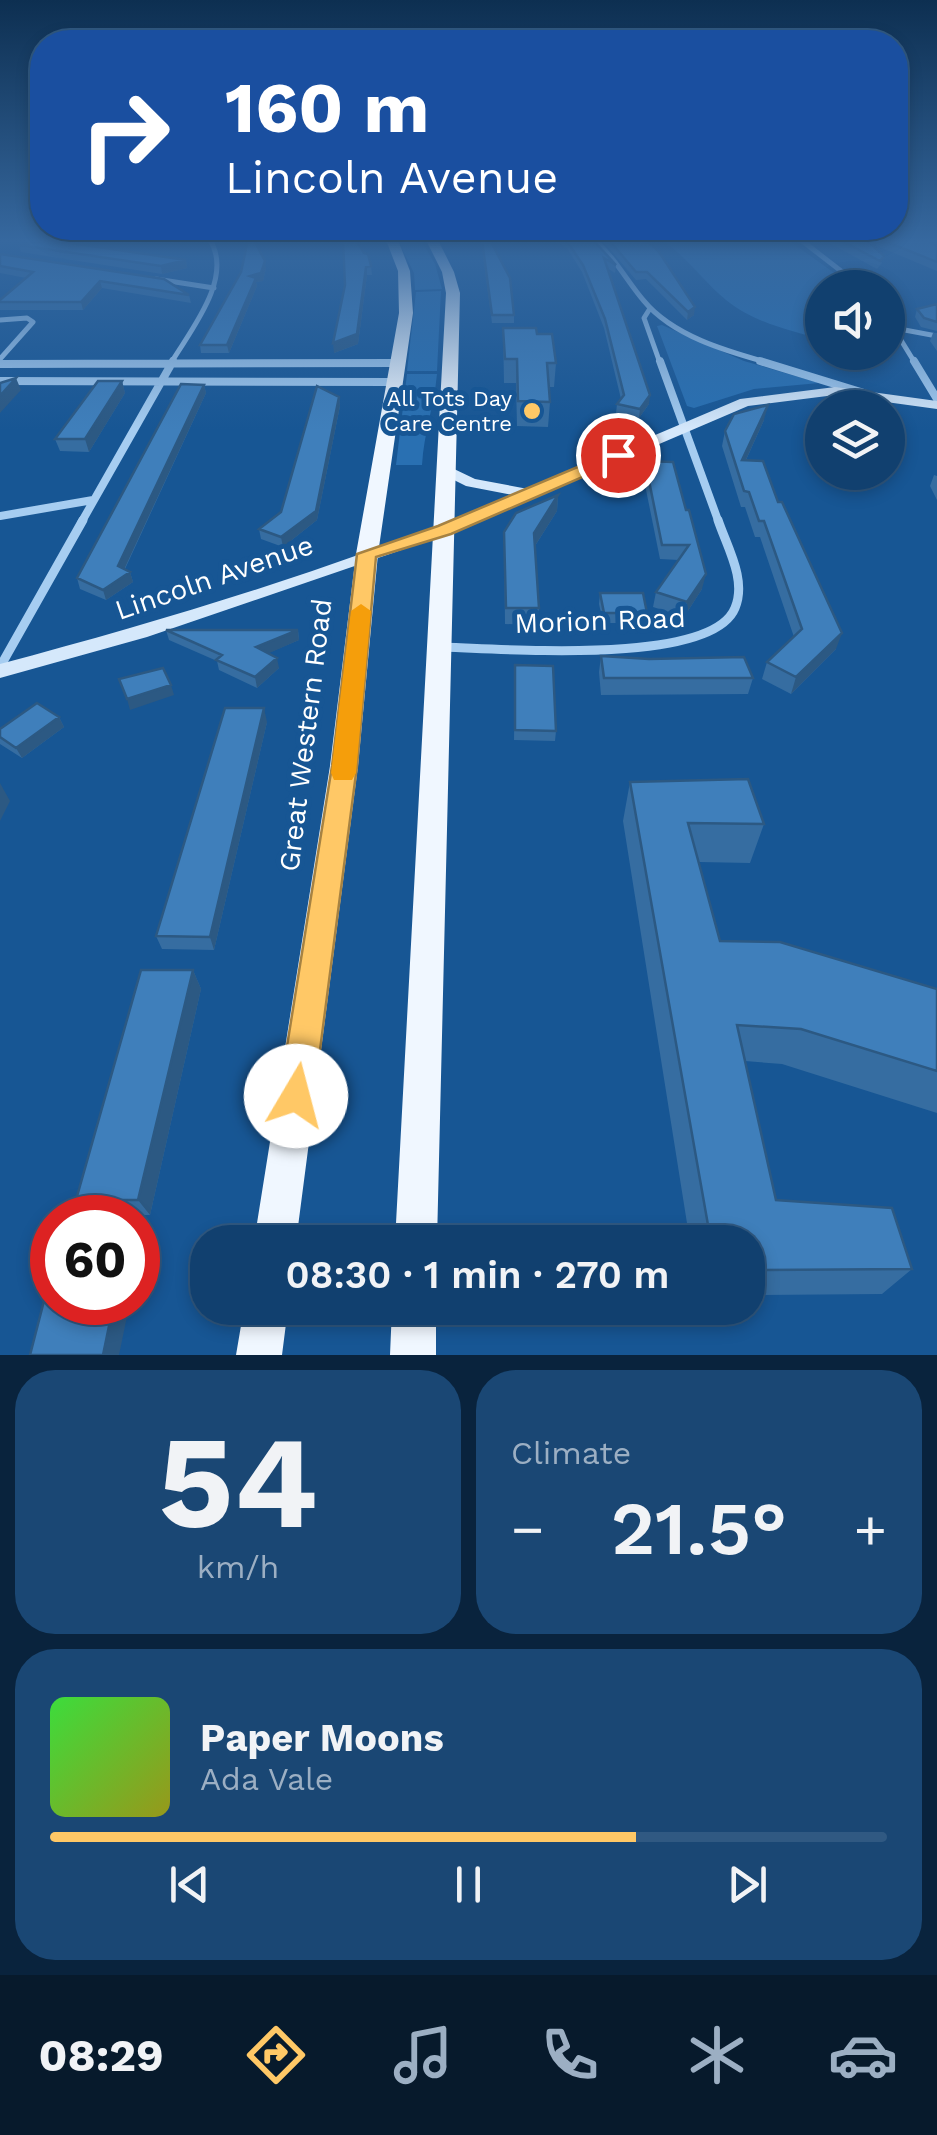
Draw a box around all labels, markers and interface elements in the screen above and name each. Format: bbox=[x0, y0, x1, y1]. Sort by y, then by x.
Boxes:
text: 160 m bbox=[225, 67, 429, 149]
icon: right bbox=[60, 70, 190, 200]
text: Lincoln Avenue bbox=[225, 151, 558, 204]
map controls bbox=[805, 270, 905, 490]
button: sound bbox=[805, 270, 905, 370]
place label: All Tots Day Care Centre bbox=[384, 386, 513, 436]
button: layers bbox=[805, 390, 905, 490]
marker: All Tots Day Care Centre bbox=[521, 400, 543, 422]
pin bbox=[576, 413, 661, 498]
icon: arrive bbox=[591, 428, 646, 483]
street label: Lincoln Avenue bbox=[111, 528, 318, 627]
street label: Great Western Road bbox=[272, 597, 339, 873]
street label: Morion Road bbox=[514, 601, 686, 640]
position arrow bbox=[244, 1044, 348, 1148]
speed limit sign: 60 bbox=[30, 1195, 160, 1325]
text: 08:30 · 1 min · 270 m bbox=[286, 1253, 669, 1297]
text: 54 bbox=[158, 1406, 318, 1559]
text: Climate bbox=[511, 1434, 631, 1472]
text: 21.5° bbox=[611, 1484, 787, 1572]
text: − bbox=[511, 1497, 544, 1561]
text: + bbox=[854, 1497, 887, 1561]
text: km/h bbox=[197, 1548, 279, 1586]
text: Paper Moons bbox=[200, 1716, 444, 1760]
text: Ada Vale bbox=[200, 1760, 333, 1798]
icon: previous bbox=[162, 1857, 217, 1912]
icon: pause bbox=[441, 1857, 496, 1912]
icon: next bbox=[720, 1857, 775, 1912]
icon: directions bbox=[241, 2020, 311, 2090]
icon: music bbox=[388, 2020, 458, 2090]
icon: phone bbox=[535, 2020, 605, 2090]
icon: climate bbox=[682, 2020, 752, 2090]
icon: car bbox=[828, 2020, 898, 2090]
text: 08:29 bbox=[38, 2029, 164, 2082]

